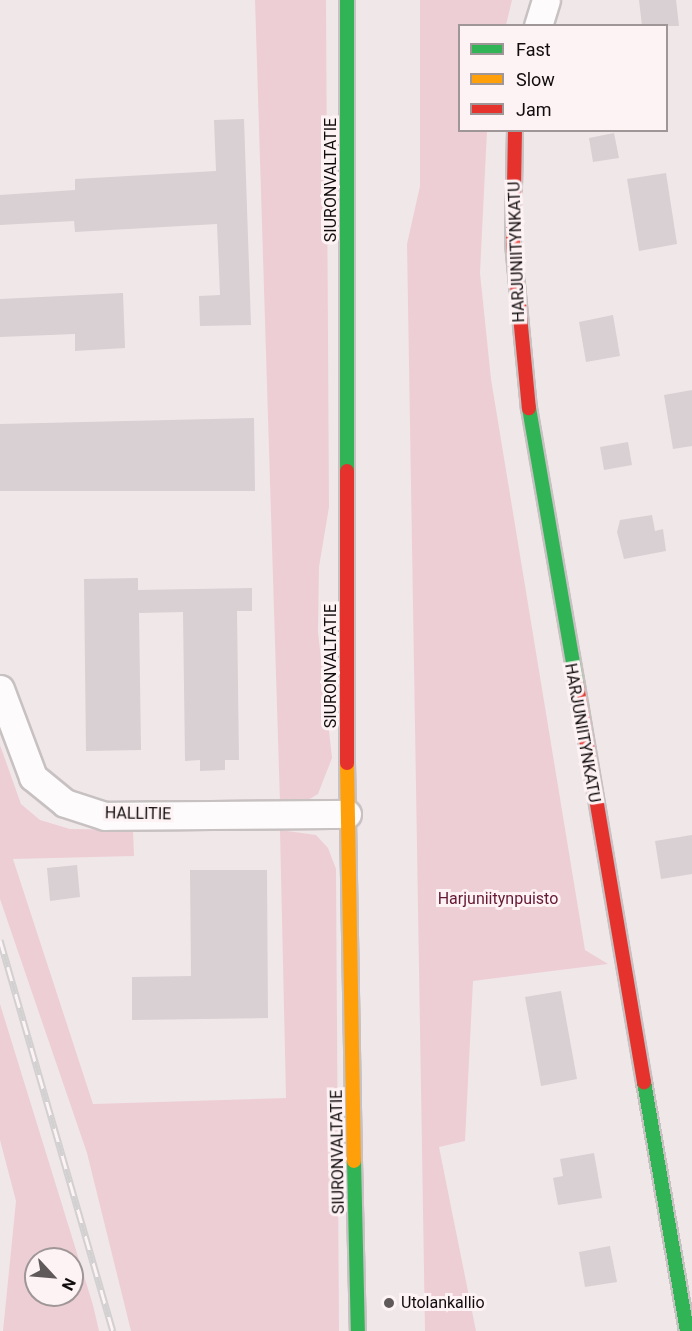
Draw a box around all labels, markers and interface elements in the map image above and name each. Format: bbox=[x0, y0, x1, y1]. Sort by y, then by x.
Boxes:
legend bbox=[458, 24, 668, 132]
text: Fast bbox=[516, 39, 551, 60]
text: Slow bbox=[516, 69, 555, 90]
text: Jam bbox=[516, 99, 552, 120]
street label: SIURONVALTATIE bbox=[321, 118, 341, 242]
street label: HARJUNIITYNKATU bbox=[505, 181, 529, 323]
street label: SIURONVALTATIE bbox=[321, 604, 341, 728]
street label: HARJUNIITYNKATU bbox=[560, 662, 604, 804]
street label: HALLITIE bbox=[105, 804, 171, 824]
park label: Harjuniitynpuisto bbox=[438, 889, 558, 909]
street label: SIURONVALTATIE bbox=[327, 1090, 349, 1214]
north arrow bbox=[24, 1247, 84, 1307]
text: N bbox=[58, 1275, 80, 1293]
place label: Utolankallio bbox=[401, 1293, 485, 1313]
marker: Utolankallio bbox=[382, 1296, 396, 1310]

